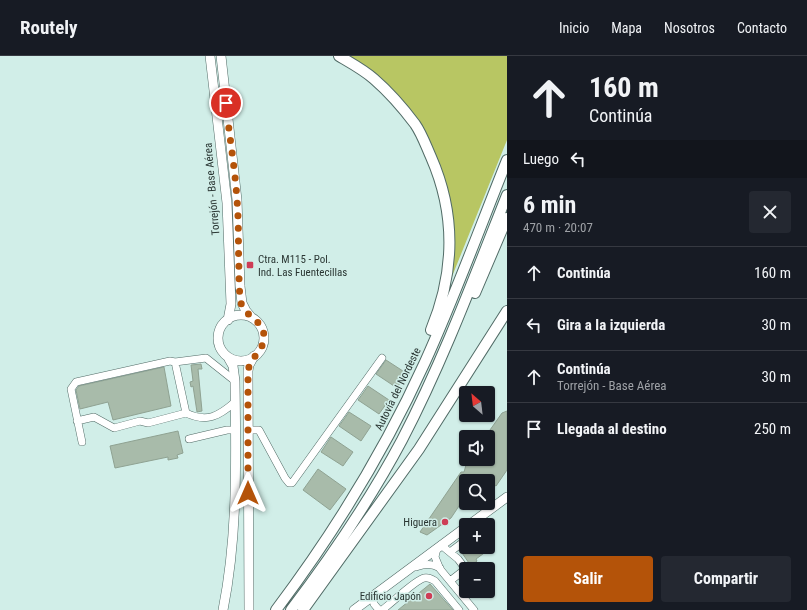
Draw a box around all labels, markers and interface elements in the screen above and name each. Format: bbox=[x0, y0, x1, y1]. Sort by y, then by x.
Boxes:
text: Routely bbox=[20, 16, 77, 39]
text: Inicio bbox=[559, 20, 589, 36]
text: Mapa bbox=[611, 20, 642, 36]
text: Nosotros bbox=[664, 20, 715, 36]
text: Contacto bbox=[737, 20, 787, 36]
text: 160 m bbox=[589, 71, 659, 104]
icon: ahead bbox=[523, 72, 575, 124]
pin bbox=[209, 86, 243, 120]
icon: arrive bbox=[215, 92, 237, 114]
text: Continúa bbox=[589, 105, 652, 126]
street label: Torrejón - Base Aérea bbox=[201, 142, 223, 236]
icon: left bbox=[567, 148, 589, 170]
text: Luego bbox=[523, 150, 559, 168]
text: 6 min bbox=[523, 191, 576, 219]
button: close bbox=[749, 191, 791, 233]
text: 470 m · 20:07 bbox=[523, 220, 593, 235]
place label: Ctra. M115 - Pol. Ind. Las Fuentecillas bbox=[258, 253, 347, 279]
marker: Ctra. M115 - Pol. Ind. Las Fuentecillas bbox=[245, 260, 255, 270]
icon: ahead bbox=[523, 262, 545, 284]
text: Continúa bbox=[557, 264, 611, 282]
text: 160 m bbox=[754, 264, 791, 282]
icon: left bbox=[523, 314, 545, 336]
text: Gira a la izquierda bbox=[557, 316, 665, 334]
text: 30 m bbox=[761, 316, 791, 334]
street label: Autovía del Nordeste bbox=[372, 345, 424, 433]
text: Continúa bbox=[557, 360, 611, 378]
icon: ahead bbox=[523, 366, 545, 388]
text: 30 m bbox=[761, 368, 791, 386]
text: Torrejón - Base Aérea bbox=[557, 378, 667, 393]
north arrow bbox=[459, 386, 495, 422]
map controls bbox=[459, 386, 495, 598]
icon: arrive bbox=[523, 418, 545, 440]
text: Llegada al destino bbox=[557, 420, 667, 438]
text: 250 m bbox=[754, 420, 791, 438]
button: sound bbox=[459, 430, 495, 466]
position arrow bbox=[227, 472, 269, 514]
button: search bbox=[459, 474, 495, 510]
place label: Higuera bbox=[403, 516, 437, 529]
marker: Higuera bbox=[440, 517, 450, 527]
button: + bbox=[459, 518, 495, 554]
button: Salir bbox=[523, 556, 653, 602]
button: Compartir bbox=[661, 556, 791, 602]
button: − bbox=[459, 562, 495, 598]
place label: Edificio Japón bbox=[360, 590, 421, 603]
marker: Edificio Japón bbox=[424, 591, 434, 601]

